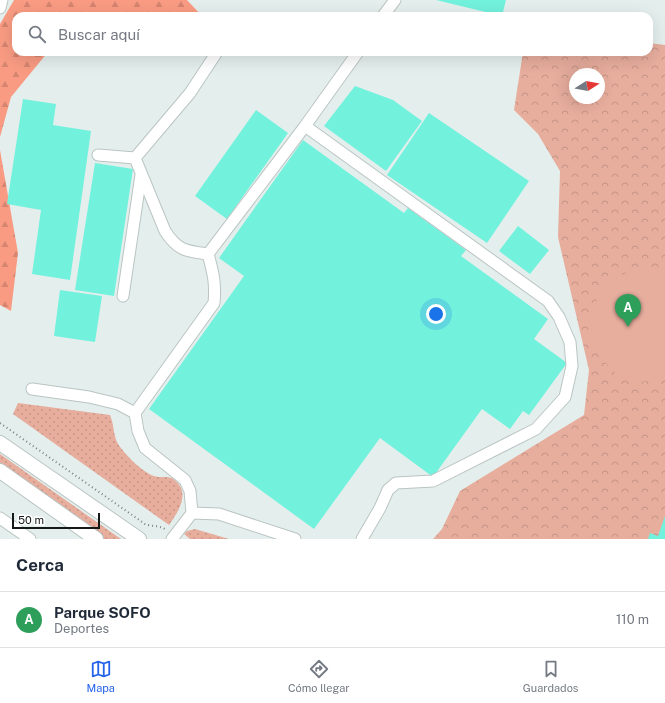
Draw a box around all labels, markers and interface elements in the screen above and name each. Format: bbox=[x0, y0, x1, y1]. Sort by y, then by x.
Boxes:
search box bbox=[12, 12, 653, 56]
icon: search bbox=[26, 23, 48, 45]
text: Buscar aquí bbox=[58, 26, 140, 43]
north arrow bbox=[569, 68, 605, 104]
pin: A bbox=[615, 294, 641, 327]
your location bbox=[426, 304, 446, 324]
scale bar bbox=[12, 511, 100, 530]
text: 50 m bbox=[18, 514, 44, 526]
text: Cerca bbox=[16, 555, 64, 575]
text: Parque SOFO bbox=[54, 604, 151, 621]
text: A bbox=[24, 612, 34, 627]
text: 110 m bbox=[616, 612, 649, 627]
text: Deportes bbox=[54, 621, 109, 636]
tab: Mapa bbox=[87, 658, 115, 694]
tab: Cómo llegar bbox=[288, 658, 350, 694]
tab: Guardados bbox=[523, 658, 578, 694]

